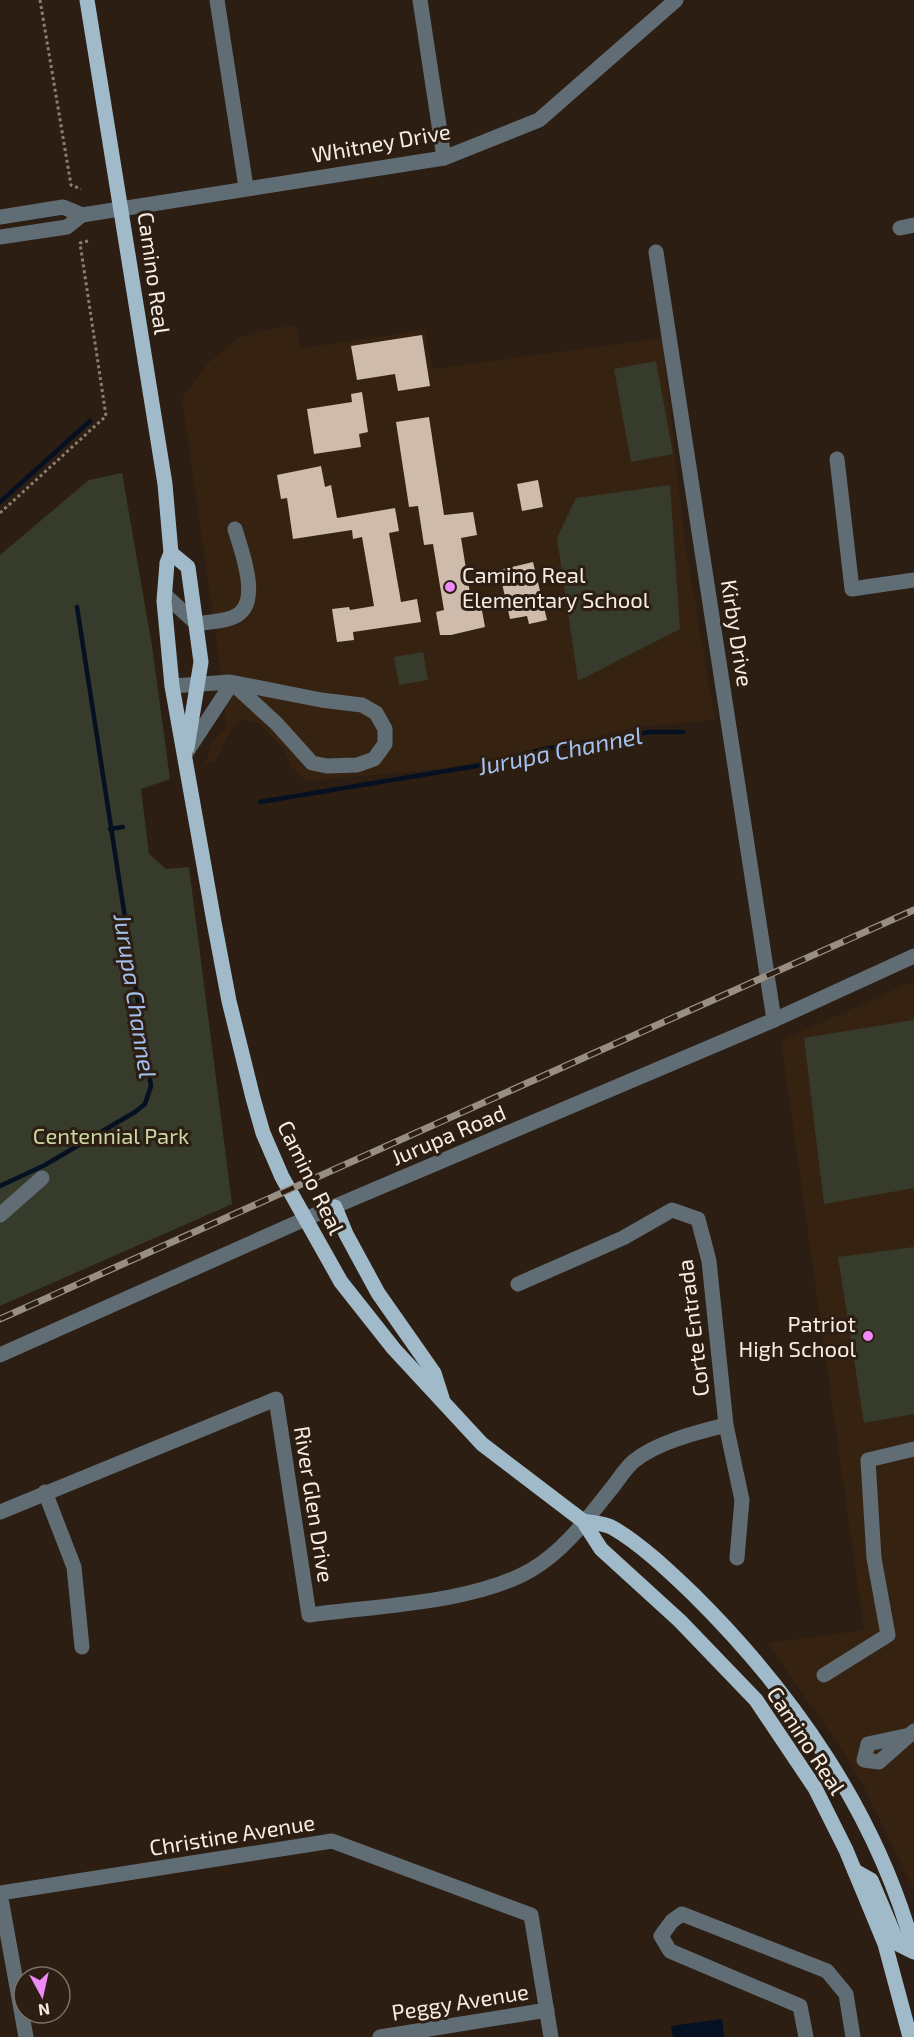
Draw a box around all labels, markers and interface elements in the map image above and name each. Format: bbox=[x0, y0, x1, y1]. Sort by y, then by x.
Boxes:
street label: Whitney Drive bbox=[310, 117, 452, 167]
street label: Camino Real bbox=[134, 210, 177, 336]
place label: Camino Real Elementary School bbox=[462, 561, 650, 612]
street label: Kirby Drive bbox=[717, 578, 759, 688]
marker: Camino Real Elementary School bbox=[443, 580, 457, 594]
water label: Jurupa Channel bbox=[474, 720, 645, 780]
water label: Jurupa Channel bbox=[108, 910, 163, 1081]
street label: Jurupa Road bbox=[387, 1098, 509, 1170]
street label: Camino Real bbox=[273, 1116, 351, 1239]
park label: Centennial Park bbox=[33, 1122, 189, 1148]
street label: Corte Entrada bbox=[671, 1258, 713, 1398]
place label: Patriot High School bbox=[738, 1310, 856, 1361]
marker: Patriot High School bbox=[861, 1329, 875, 1343]
street label: River Glen Drive bbox=[290, 1424, 340, 1584]
street label: Camino Real bbox=[762, 1681, 852, 1799]
street label: Christine Avenue bbox=[147, 1808, 317, 1860]
north arrow bbox=[12, 1965, 72, 2025]
street label: Peggy Avenue bbox=[390, 1977, 530, 2025]
text: N bbox=[37, 2000, 51, 2021]

